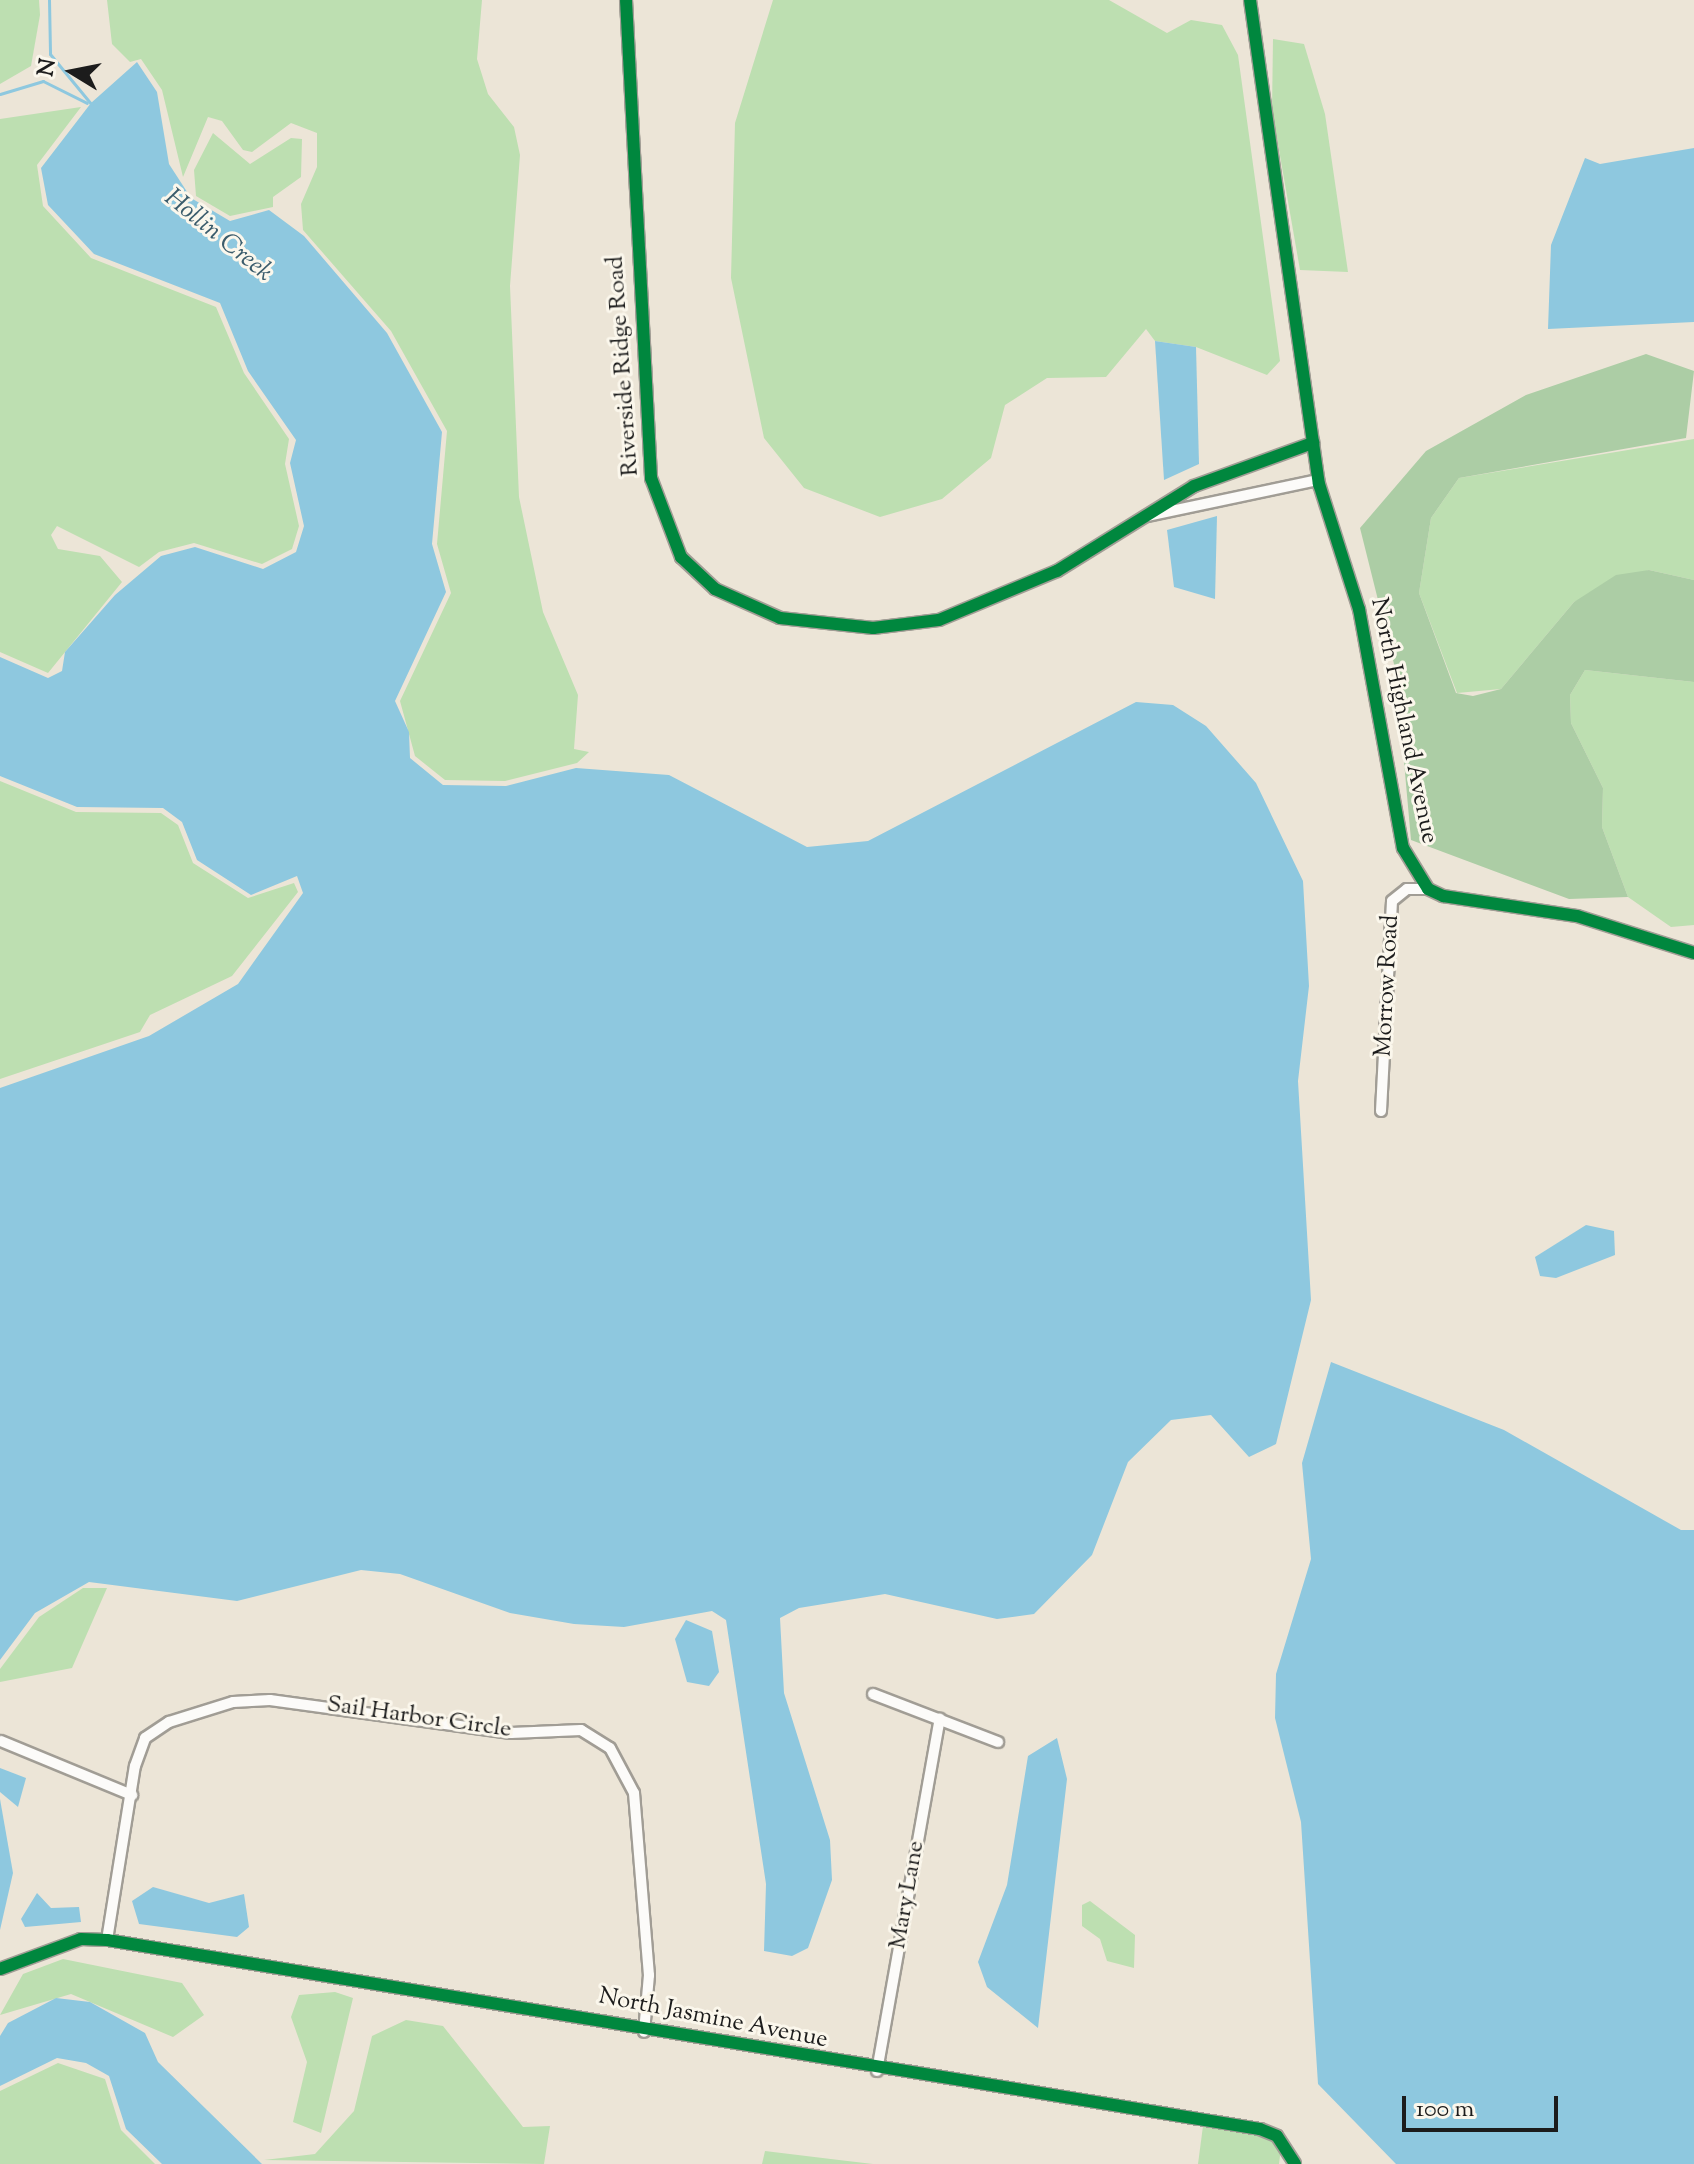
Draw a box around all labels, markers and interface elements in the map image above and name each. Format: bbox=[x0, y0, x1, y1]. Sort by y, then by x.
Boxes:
north arrow bbox=[32, 32, 112, 112]
text: N bbox=[31, 56, 66, 79]
water label: Hollin Creek bbox=[158, 183, 278, 289]
street label: Riverside Ridge Road bbox=[602, 255, 646, 477]
street label: North Highland Avenue bbox=[1363, 596, 1443, 846]
street label: Morrow Road bbox=[1370, 914, 1406, 1058]
street label: Sail Harbor Circle bbox=[325, 1691, 513, 1745]
street label: Mary Lane bbox=[884, 1839, 932, 1951]
street label: North Jasmine Avenue bbox=[596, 1983, 830, 2055]
scale bar bbox=[1406, 2080, 1562, 2130]
text: 100 m bbox=[1416, 2093, 1474, 2127]

